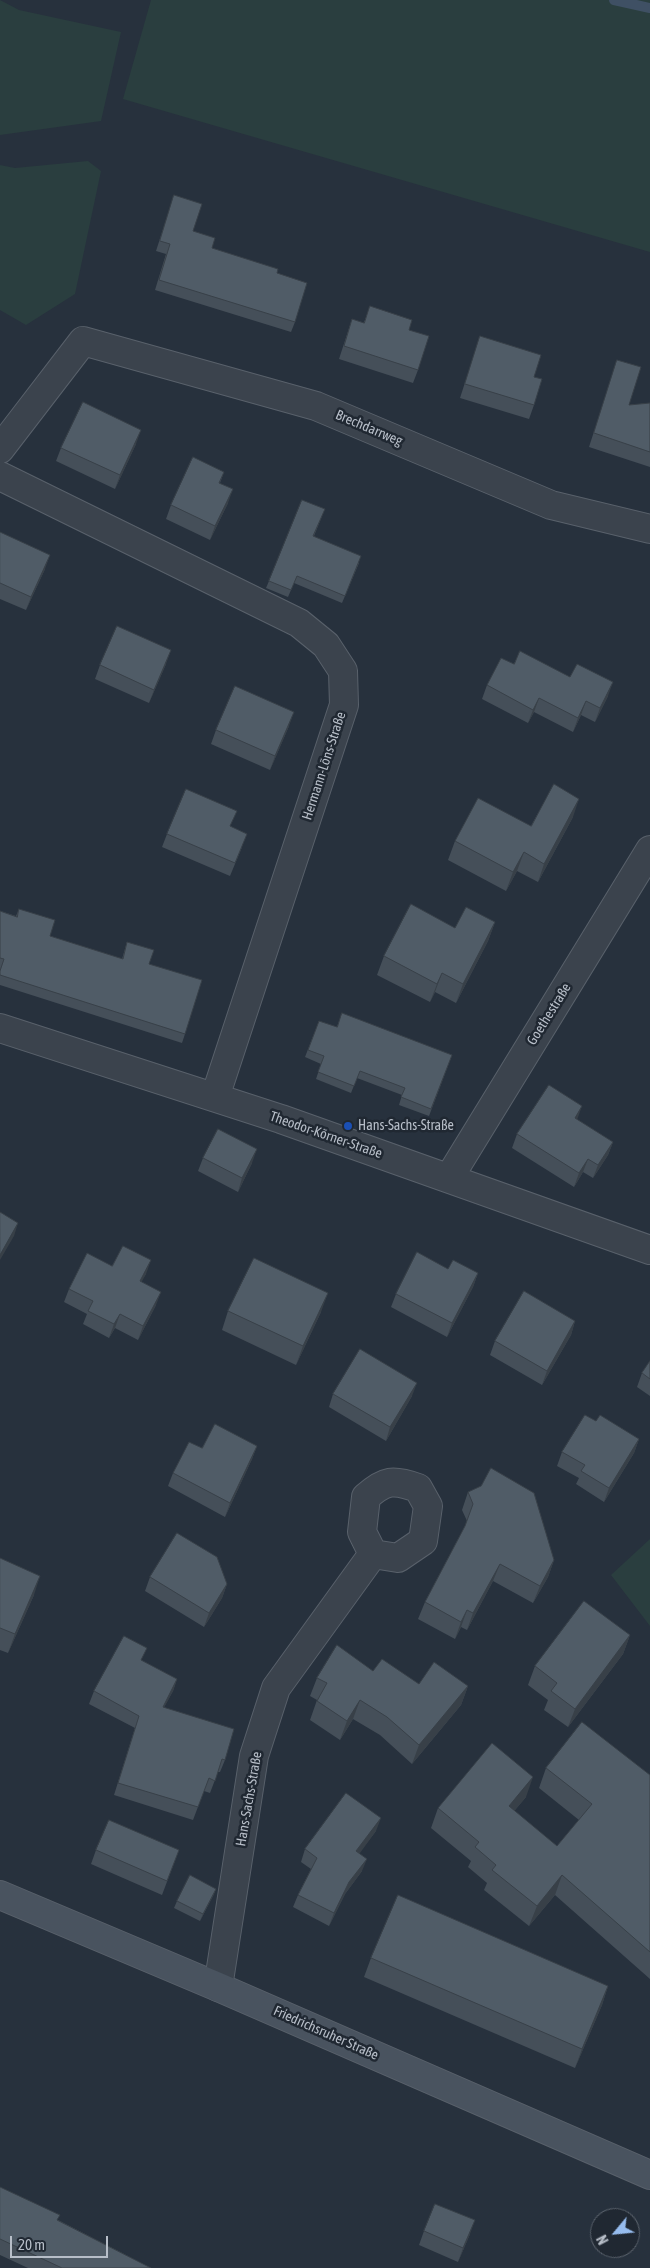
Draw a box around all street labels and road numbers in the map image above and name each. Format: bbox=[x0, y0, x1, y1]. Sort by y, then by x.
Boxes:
street label: Brechdarrweg bbox=[333, 406, 405, 450]
street label: Hermann-Löns-Straße bbox=[299, 710, 349, 822]
street label: Goethestraße bbox=[523, 980, 575, 1048]
street label: Theodor-Körner-Straße bbox=[268, 1108, 384, 1162]
street label: Hans-Sachs-Straße bbox=[232, 1750, 266, 1848]
street label: Friedrichsruher Straße bbox=[271, 2002, 381, 2064]

